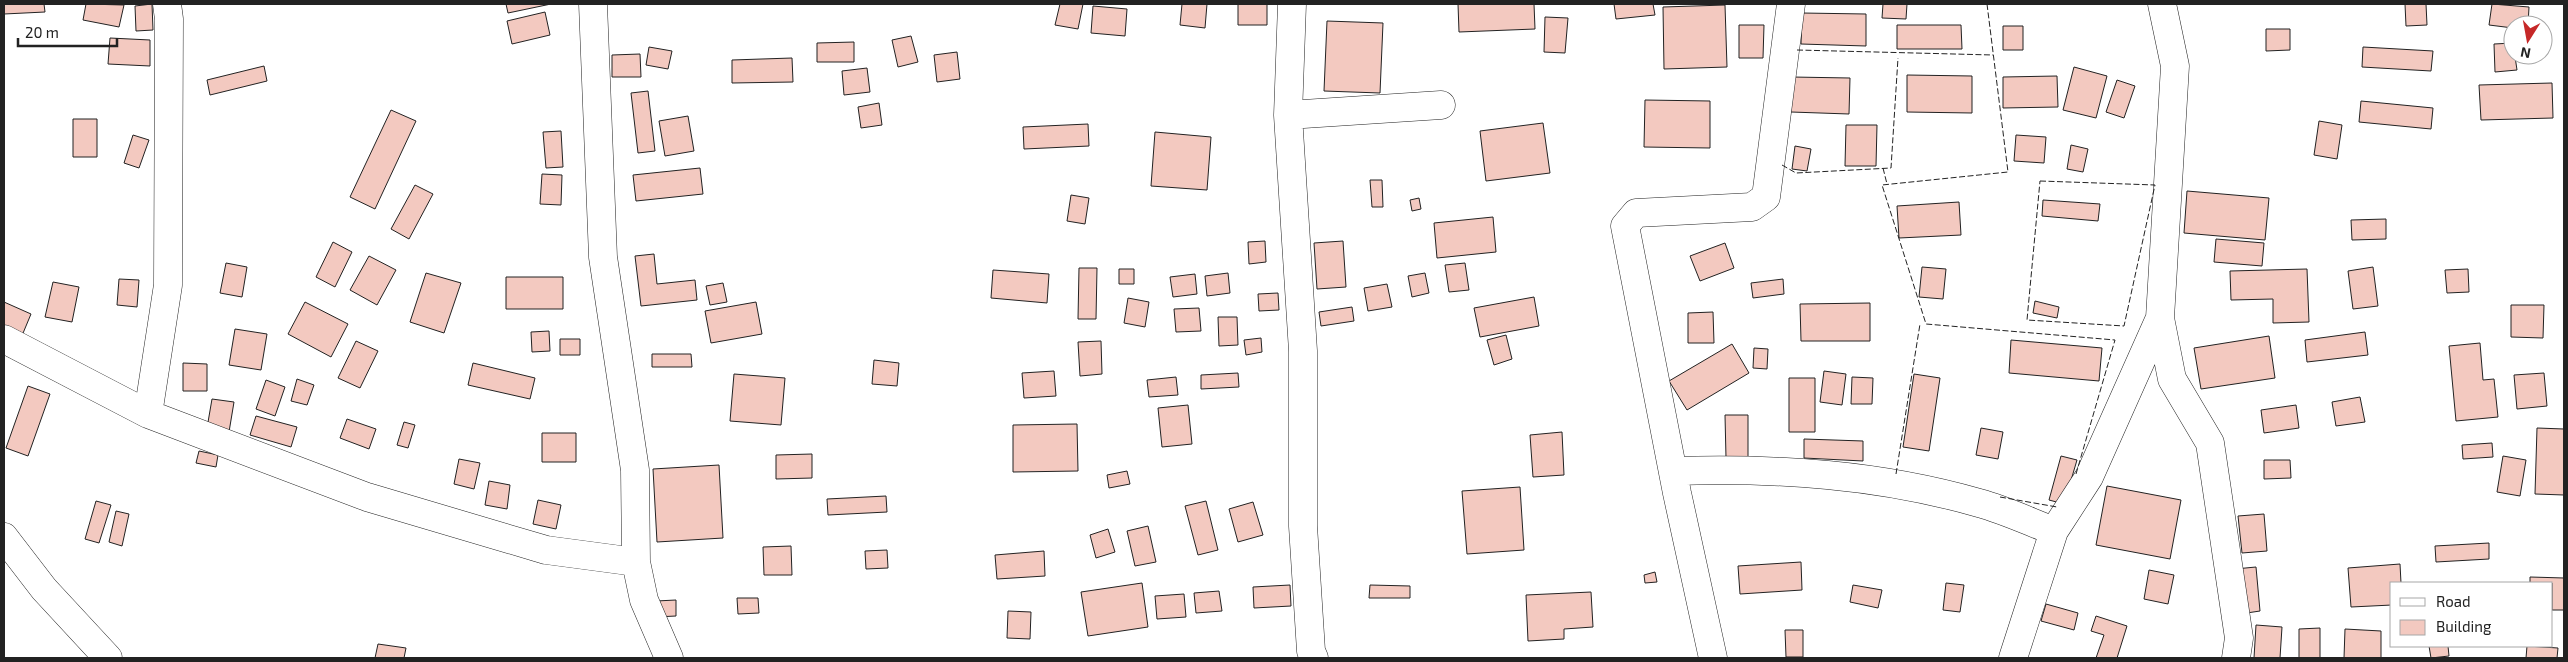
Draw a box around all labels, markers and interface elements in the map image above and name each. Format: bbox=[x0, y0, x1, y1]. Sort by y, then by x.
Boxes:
scale bar bbox=[18, 15, 116, 47]
north arrow bbox=[2503, 15, 2553, 65]
text: 20 m bbox=[25, 23, 59, 41]
text: N bbox=[2519, 44, 2532, 63]
legend bbox=[2390, 582, 2553, 647]
text: Road bbox=[2436, 592, 2471, 610]
text: Building bbox=[2436, 617, 2492, 635]

